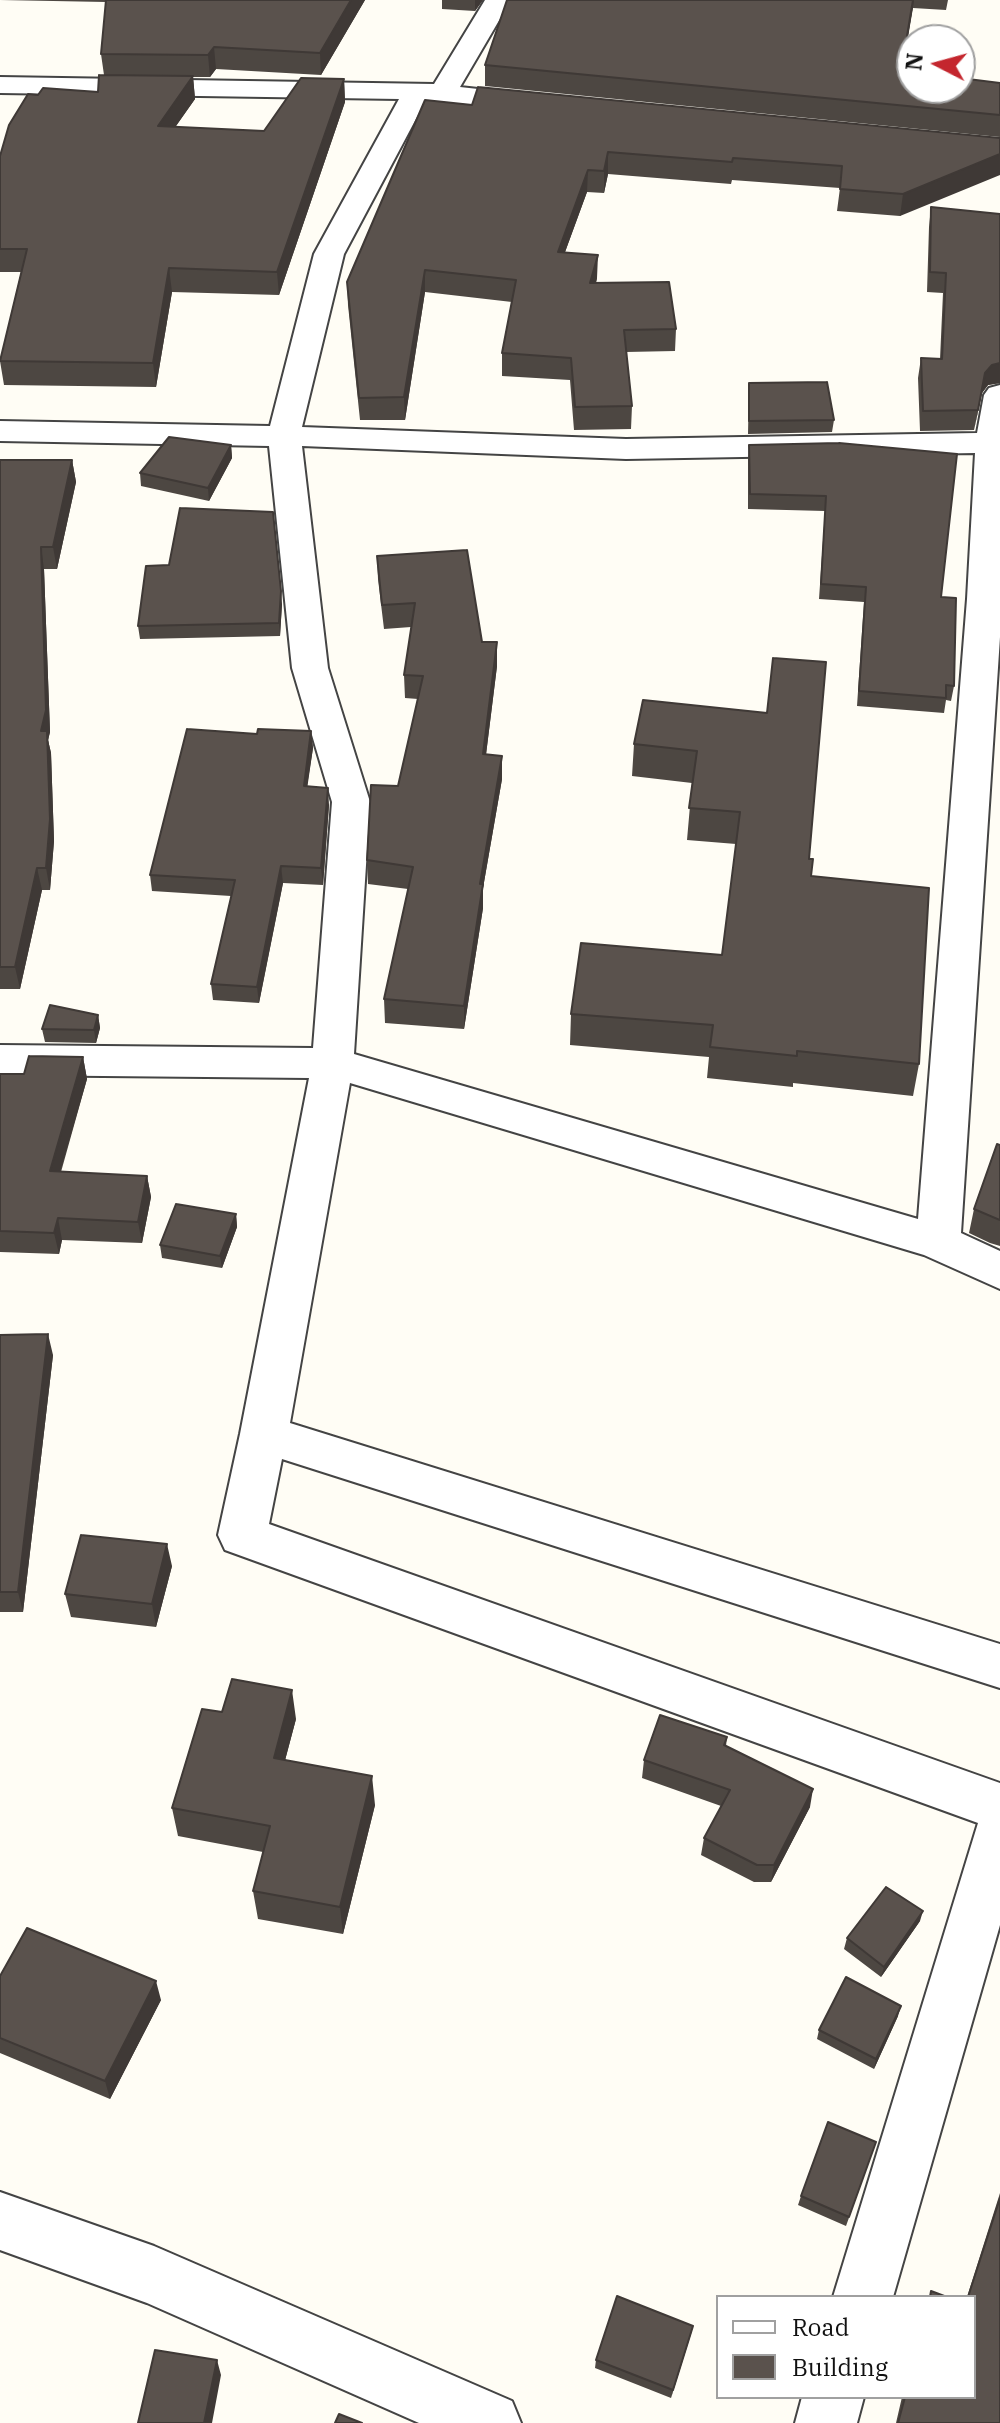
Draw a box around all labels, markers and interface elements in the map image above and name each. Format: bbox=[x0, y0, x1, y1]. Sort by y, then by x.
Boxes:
north arrow bbox=[896, 24, 976, 104]
text: N bbox=[898, 51, 929, 72]
legend bbox=[716, 2295, 976, 2399]
text: Road bbox=[792, 2311, 849, 2343]
text: Building bbox=[792, 2351, 888, 2383]

